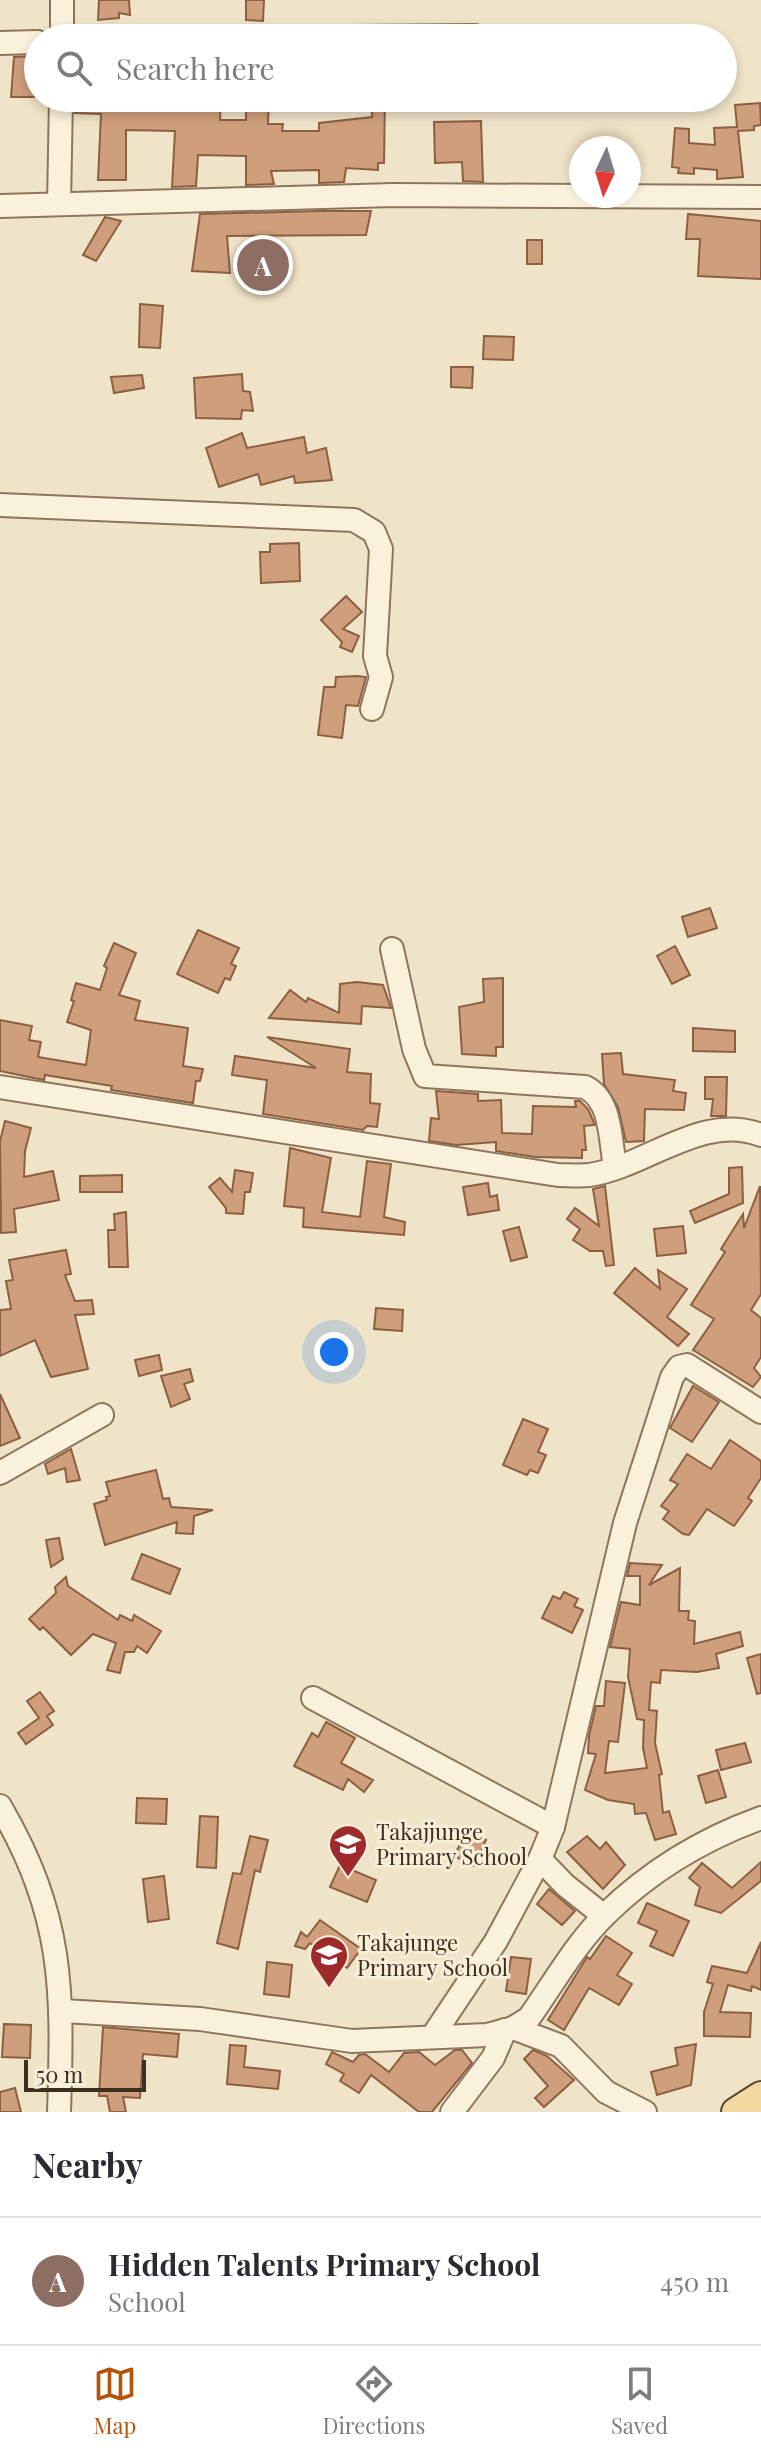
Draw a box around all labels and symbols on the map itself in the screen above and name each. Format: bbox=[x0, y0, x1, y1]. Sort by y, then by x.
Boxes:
north arrow bbox=[569, 136, 641, 208]
pin: A bbox=[237, 235, 289, 295]
your location bbox=[314, 1332, 354, 1372]
place label: Takajjunge Primary School bbox=[376, 1816, 527, 1871]
school or university icon: Takajjunge Primary School bbox=[327, 1823, 369, 1878]
place label: Takajunge Primary School bbox=[357, 1927, 508, 1982]
school or university icon: Takajunge Primary School bbox=[308, 1934, 350, 1989]
scale bar bbox=[24, 2056, 146, 2092]

